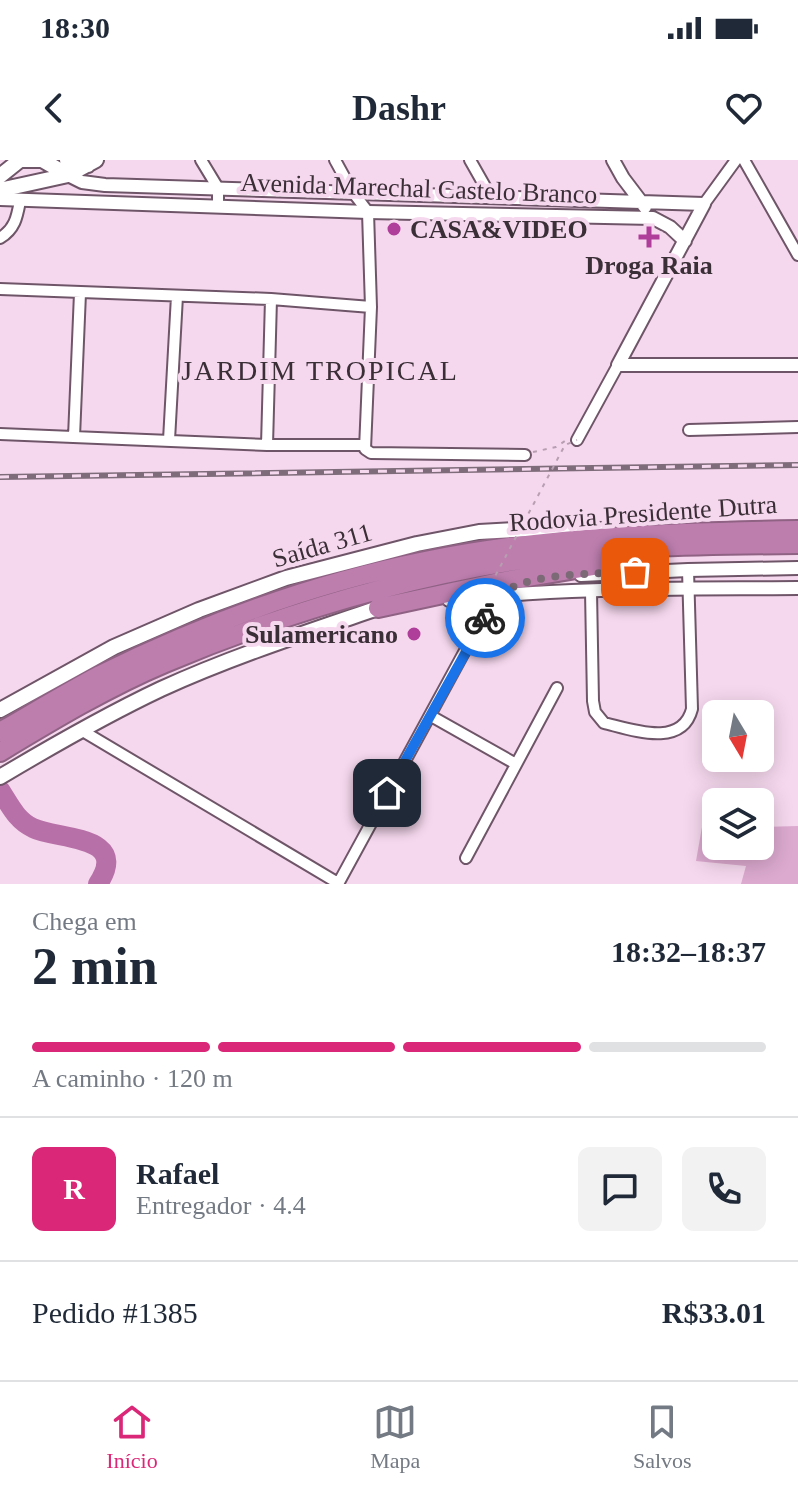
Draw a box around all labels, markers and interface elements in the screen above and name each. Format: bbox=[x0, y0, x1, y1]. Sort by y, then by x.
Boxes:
text: 18:30 bbox=[40, 11, 110, 44]
icon: back bbox=[32, 86, 76, 130]
icon: heart bbox=[722, 86, 766, 130]
text: Dashr bbox=[352, 88, 446, 128]
street label: Avenida Marechal Castelo Branco bbox=[240, 168, 598, 209]
place label: CASA&VIDEO bbox=[410, 215, 588, 244]
marker: CASA&VIDEO bbox=[385, 220, 403, 238]
marker: Droga Raia bbox=[640, 228, 658, 246]
place label: Droga Raia bbox=[585, 251, 713, 280]
district label: JARDIM TROPICAL bbox=[181, 355, 459, 386]
street label: Rodovia Presidente Dutra bbox=[508, 490, 778, 537]
street label: Saída 311 bbox=[269, 517, 375, 574]
pin bbox=[601, 538, 669, 606]
icon: bag bbox=[613, 550, 657, 594]
courier bbox=[445, 578, 525, 658]
icon: bike bbox=[463, 596, 507, 640]
place label: Sulamericano bbox=[245, 620, 398, 649]
marker: Sulamericano bbox=[405, 625, 423, 643]
north arrow bbox=[702, 700, 774, 772]
map controls bbox=[702, 700, 774, 860]
pin bbox=[353, 759, 421, 827]
icon: home bbox=[365, 771, 409, 815]
button: layers bbox=[702, 788, 774, 860]
text: Chega em bbox=[32, 907, 137, 936]
text: 18:32–18:37 bbox=[611, 935, 766, 968]
text: 2 min bbox=[32, 938, 158, 995]
text: A caminho · 120 m bbox=[32, 1064, 233, 1093]
button: chat bbox=[578, 1147, 662, 1231]
button: phone bbox=[682, 1147, 766, 1231]
text: Rafael bbox=[136, 1157, 219, 1190]
text: R bbox=[63, 1172, 85, 1205]
text: Entregador · 4.4 bbox=[136, 1191, 306, 1220]
text: Pedido #1385 bbox=[32, 1296, 198, 1329]
text: R$33.01 bbox=[662, 1296, 766, 1329]
tab: Início bbox=[106, 1400, 158, 1474]
tab: Mapa bbox=[370, 1400, 420, 1474]
tab: Salvos bbox=[633, 1400, 692, 1474]

